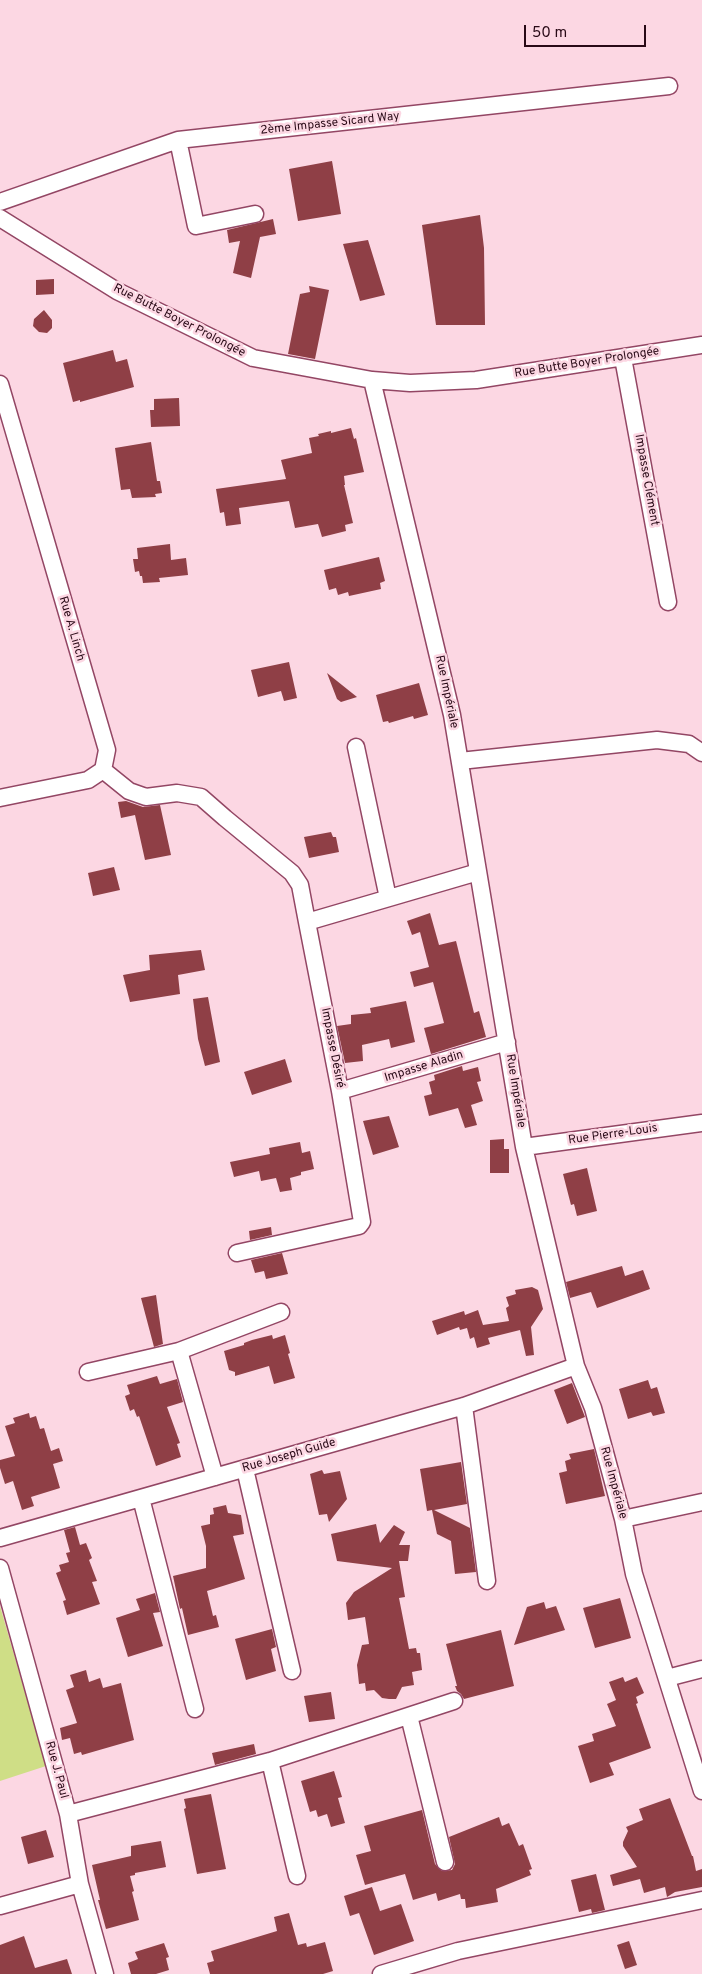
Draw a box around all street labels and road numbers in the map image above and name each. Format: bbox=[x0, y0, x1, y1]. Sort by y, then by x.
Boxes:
street label: 2ème Impasse Sicard Way bbox=[260, 110, 400, 138]
street label: Rue Butte Boyer Prolongée bbox=[111, 281, 247, 361]
street label: Rue Butte Boyer Prolongée bbox=[514, 344, 660, 382]
street label: Impasse Clément bbox=[631, 433, 661, 527]
street label: Rue A. Linch bbox=[55, 595, 87, 663]
street label: Rue Impériale bbox=[431, 654, 461, 730]
street label: Impasse Désiré bbox=[317, 1007, 347, 1089]
street label: Impasse Aladin bbox=[383, 1048, 465, 1086]
street label: Rue Impériale bbox=[502, 1053, 528, 1129]
street label: Rue Pierre-Louis bbox=[567, 1122, 659, 1148]
street label: Rue Joseph Guide bbox=[241, 1436, 337, 1476]
street label: Rue Impériale bbox=[596, 1445, 630, 1521]
street label: Rue J. Paul bbox=[41, 1740, 71, 1800]

